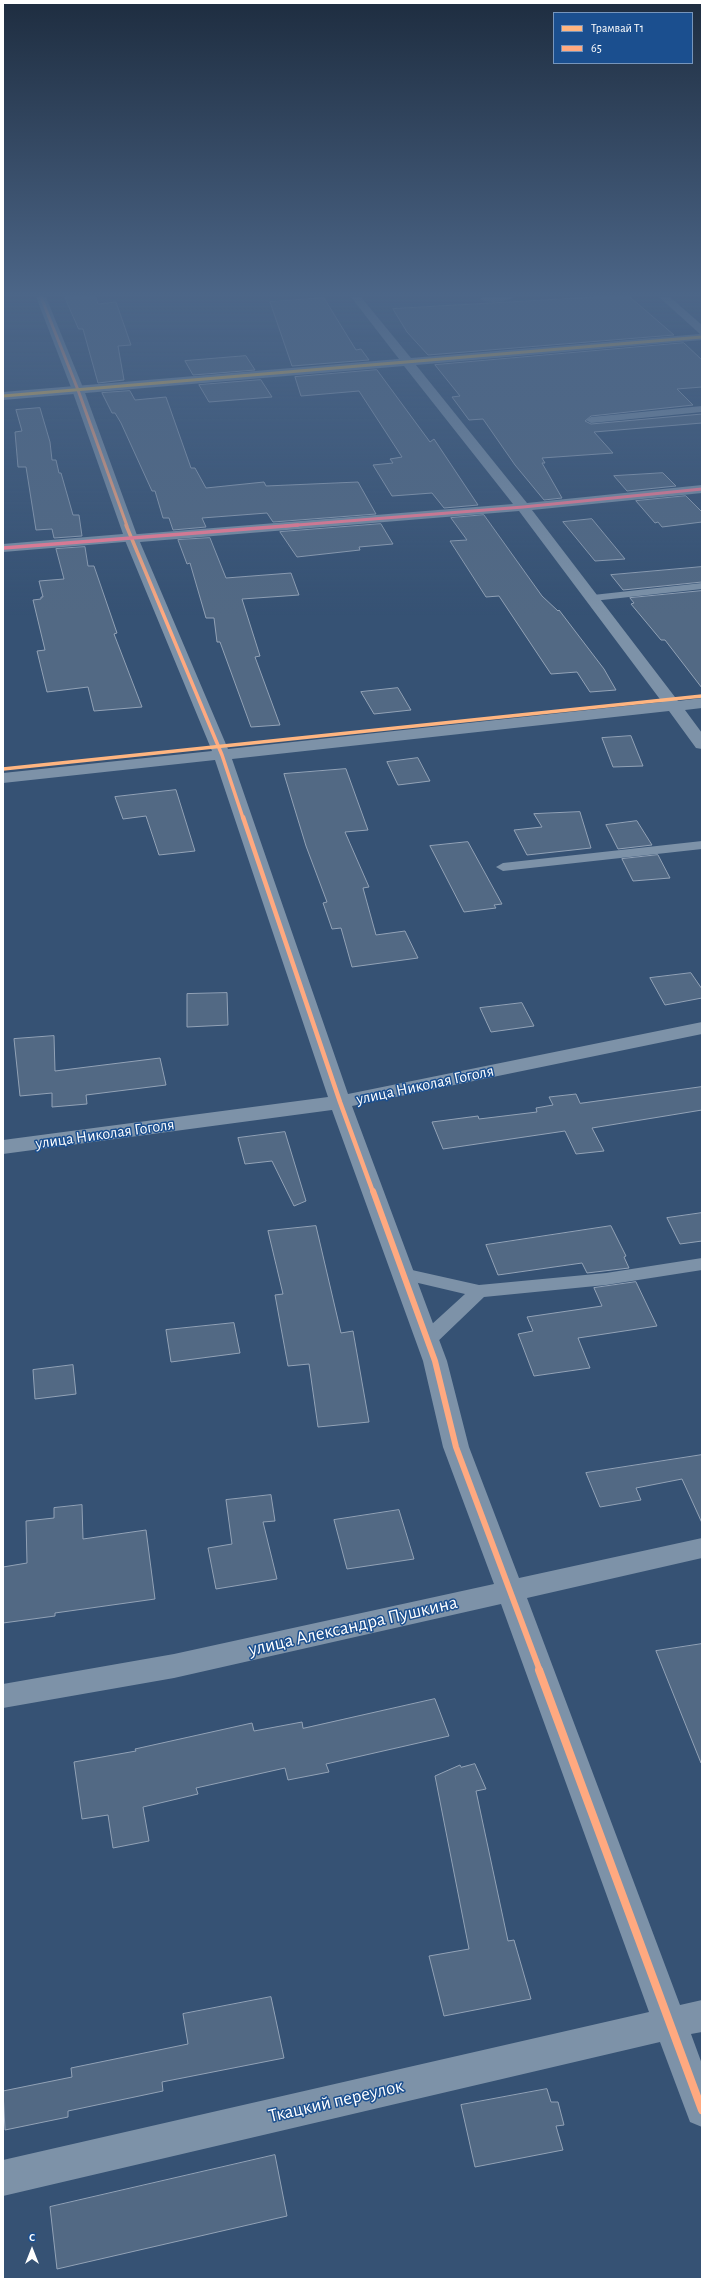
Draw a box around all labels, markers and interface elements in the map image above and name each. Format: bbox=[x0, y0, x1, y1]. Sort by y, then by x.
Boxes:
legend bbox=[553, 12, 693, 64]
text: Трамвай T1 bbox=[591, 22, 644, 34]
text: 65 bbox=[591, 42, 602, 54]
street label: улица Николая Гоголя bbox=[354, 1061, 496, 1109]
street label: улица Николая Гоголя bbox=[34, 1115, 176, 1153]
street label: улица Александра Пушкина bbox=[246, 1591, 460, 1661]
street label: Ткацкий переулок bbox=[266, 2074, 406, 2128]
north arrow bbox=[12, 2230, 52, 2270]
text: С bbox=[29, 2232, 35, 2243]

